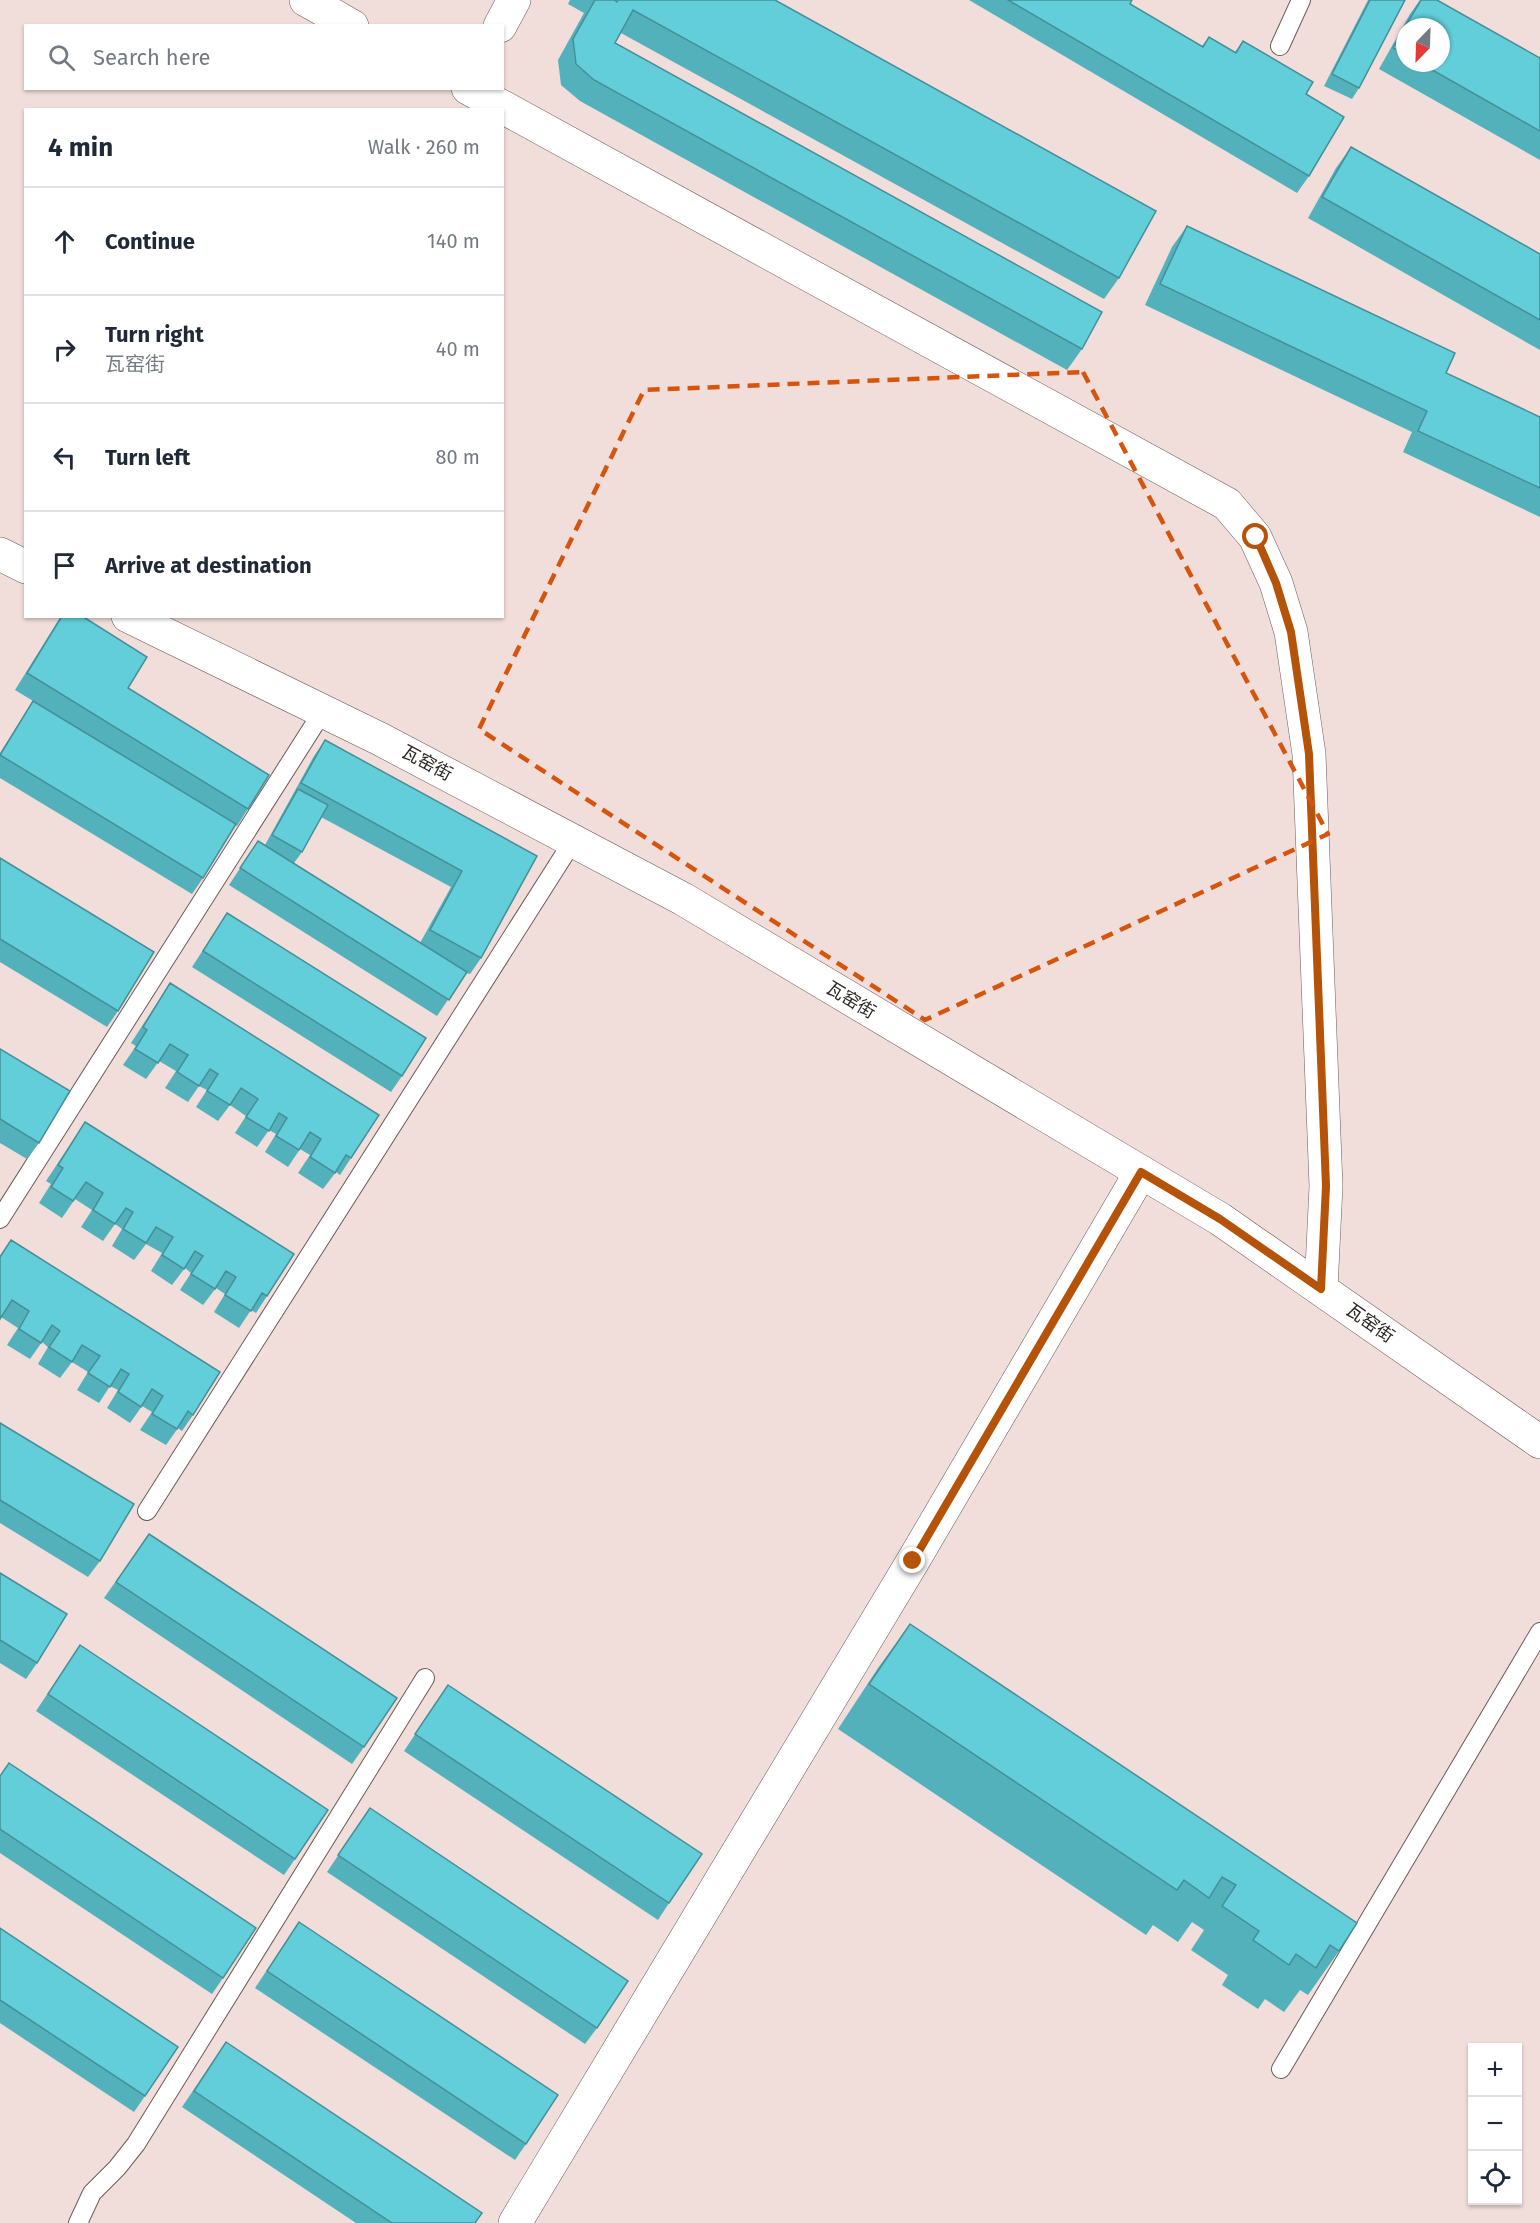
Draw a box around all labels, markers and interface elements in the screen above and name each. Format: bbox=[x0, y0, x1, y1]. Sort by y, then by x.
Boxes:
north arrow bbox=[1396, 18, 1450, 72]
search box bbox=[24, 24, 504, 90]
icon: search bbox=[45, 41, 78, 74]
text: Search here bbox=[93, 44, 211, 71]
text: 4 min bbox=[48, 132, 113, 163]
text: Walk · 260 m bbox=[368, 135, 480, 159]
icon: ahead bbox=[48, 225, 81, 258]
text: Continue bbox=[105, 228, 195, 255]
text: 140 m bbox=[427, 229, 480, 253]
text: Turn right bbox=[105, 321, 204, 348]
icon: right bbox=[48, 333, 81, 366]
text: 40 m bbox=[436, 337, 480, 361]
text: 瓦窑街 bbox=[105, 352, 165, 376]
icon: left bbox=[48, 441, 81, 474]
text: Turn left bbox=[105, 444, 190, 471]
text: 80 m bbox=[435, 445, 480, 469]
route start bbox=[1242, 523, 1268, 549]
icon: arrive bbox=[48, 549, 81, 582]
text: Arrive at destination bbox=[105, 552, 312, 579]
street label: 瓦窑街 bbox=[398, 741, 456, 785]
street label: 瓦窑街 bbox=[822, 977, 880, 1023]
street label: 瓦窑街 bbox=[1342, 1299, 1398, 1347]
route end bbox=[899, 1547, 925, 1573]
map controls bbox=[1468, 2043, 1522, 2205]
button: + bbox=[1468, 2043, 1522, 2097]
button: − bbox=[1468, 2097, 1522, 2151]
button: locate bbox=[1468, 2151, 1522, 2205]

